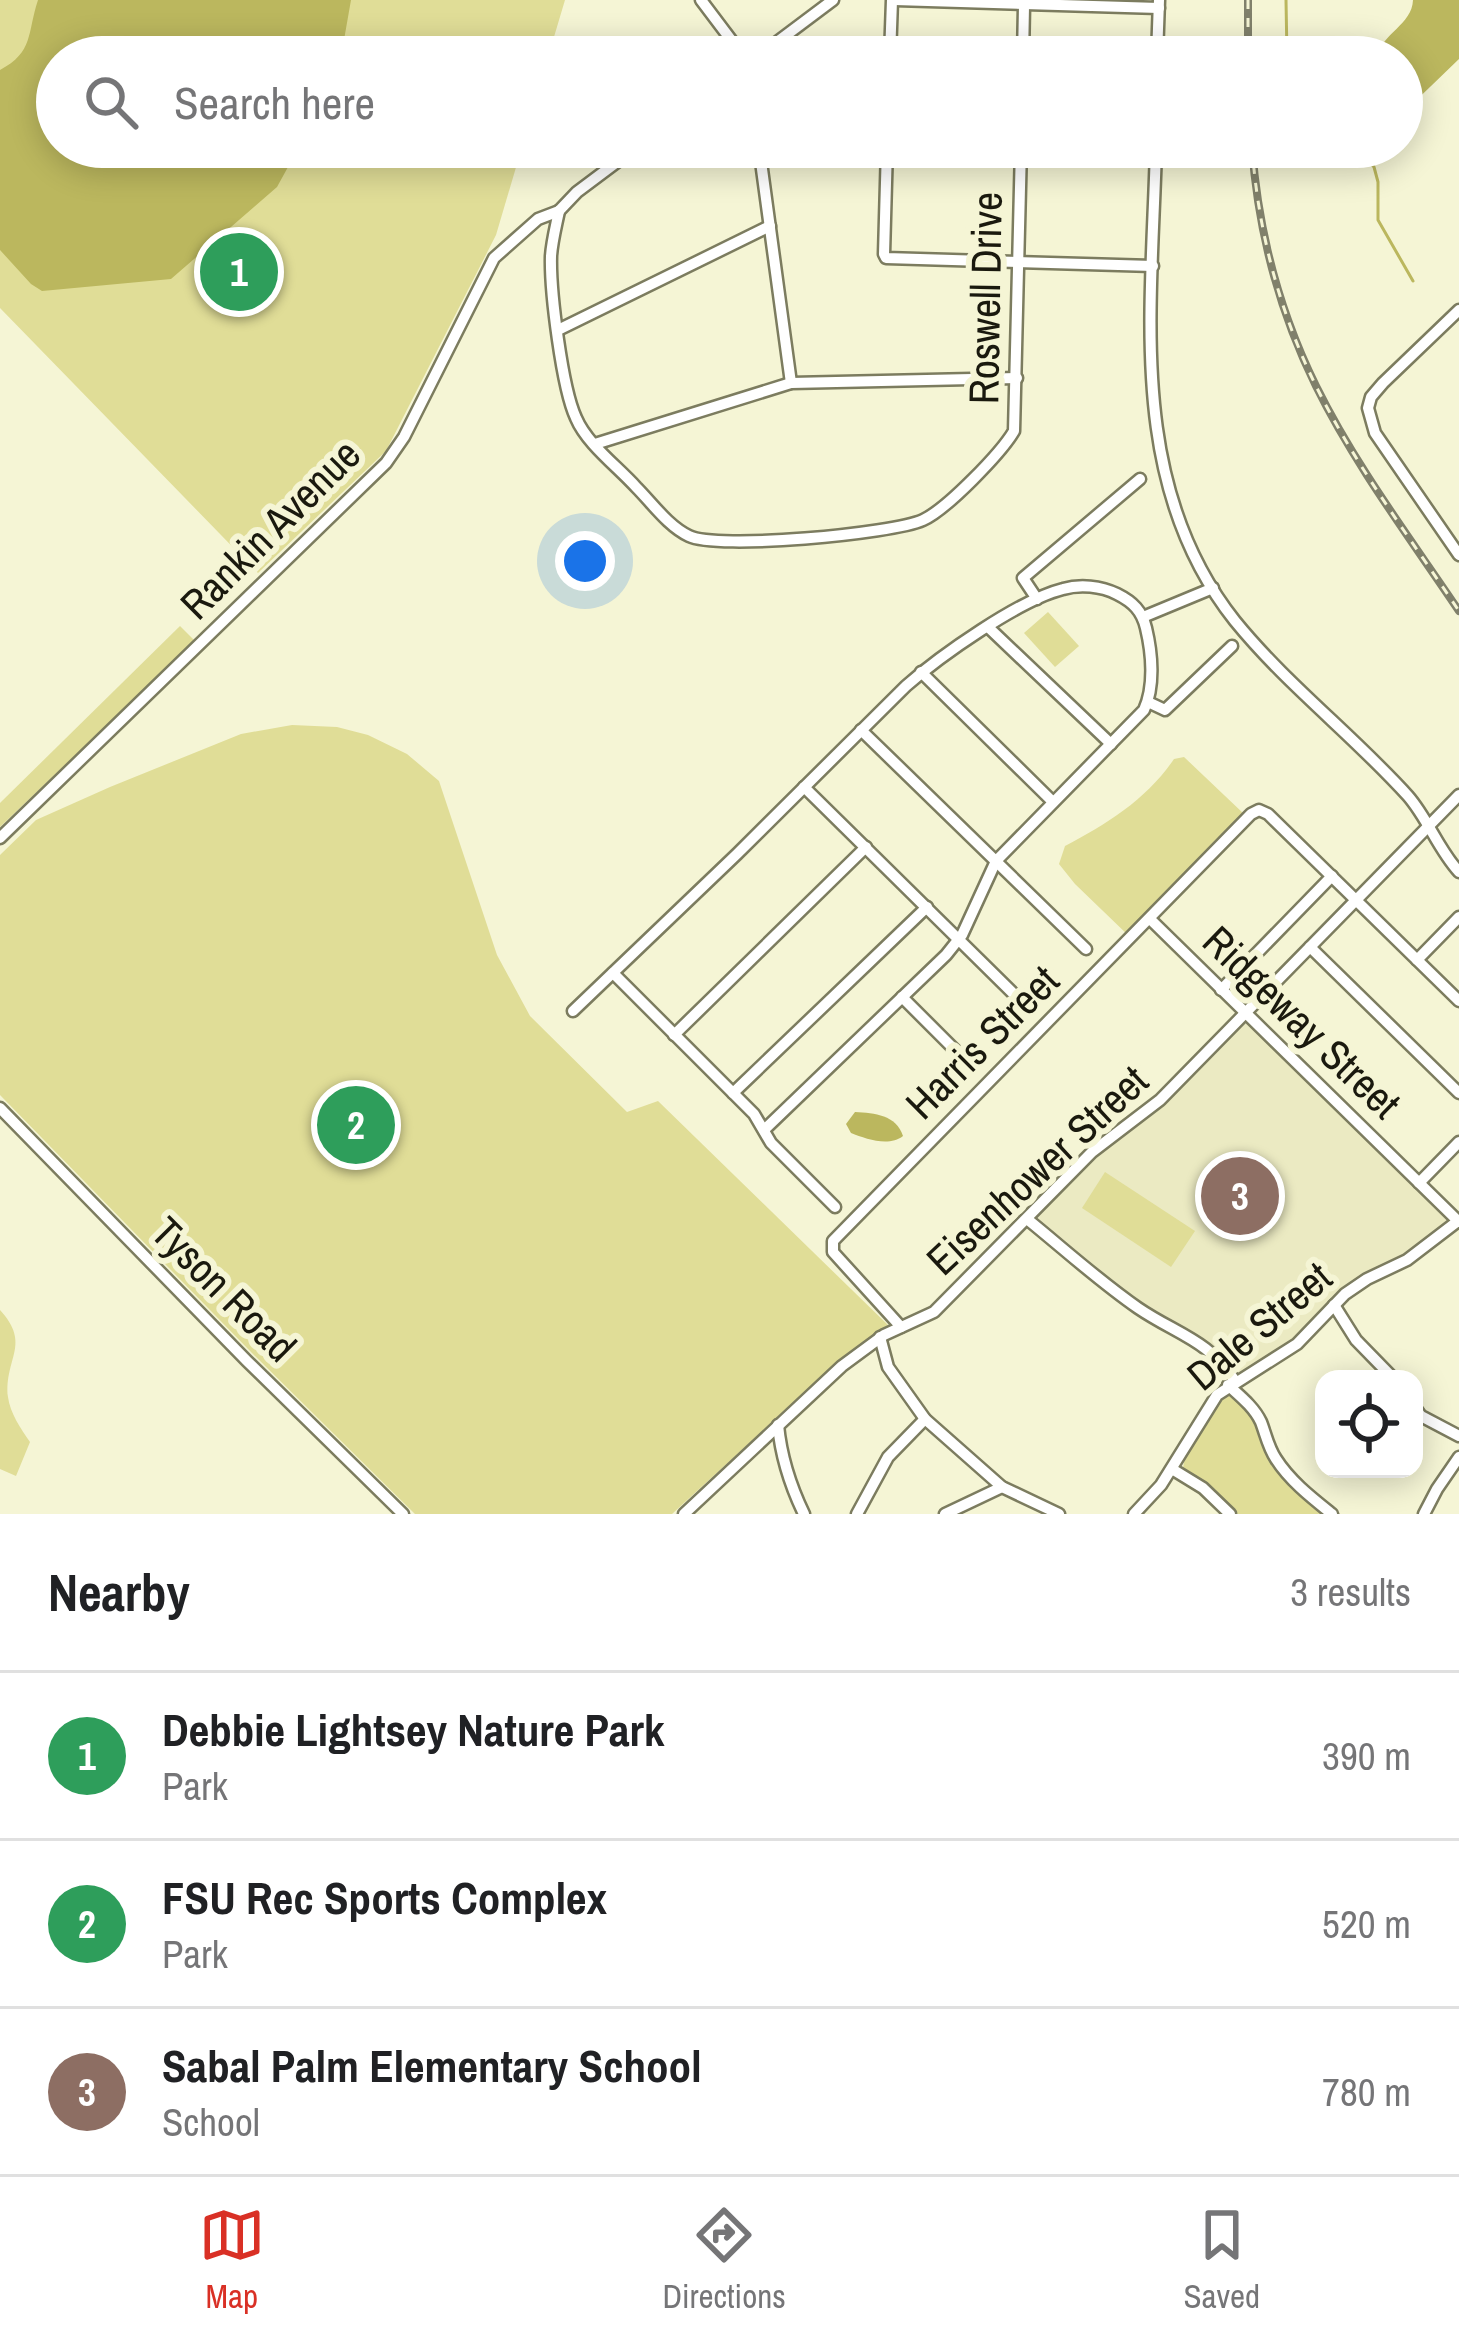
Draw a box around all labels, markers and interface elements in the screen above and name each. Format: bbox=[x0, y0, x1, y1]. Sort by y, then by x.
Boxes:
search box bbox=[36, 36, 1423, 168]
icon: search bbox=[78, 69, 144, 135]
text: Search here bbox=[174, 72, 375, 133]
street label: Roswell Drive bbox=[955, 191, 1015, 405]
pin: 1 bbox=[200, 227, 278, 317]
street label: Rankin Avenue bbox=[168, 427, 372, 631]
your location bbox=[555, 531, 615, 591]
street label: Ridgeway Street bbox=[1191, 913, 1413, 1131]
street label: Harris Street bbox=[893, 953, 1071, 1131]
street label: Eisenhower Street bbox=[914, 1053, 1160, 1287]
pin: 2 bbox=[317, 1080, 395, 1170]
pin: 3 bbox=[1201, 1151, 1279, 1241]
street label: Tyson Road bbox=[139, 1204, 309, 1374]
street label: Dale Street bbox=[1175, 1249, 1343, 1403]
map controls bbox=[1315, 1370, 1423, 1478]
button: locate bbox=[1315, 1370, 1423, 1478]
text: Nearby bbox=[48, 1558, 190, 1627]
text: 3 results bbox=[1290, 1566, 1411, 1618]
text: Debbie Lightsey Nature Park bbox=[162, 1699, 664, 1760]
text: 1 bbox=[78, 1730, 96, 1782]
text: 390 m bbox=[1322, 1730, 1411, 1782]
text: Park bbox=[162, 1760, 228, 1812]
text: FSU Rec Sports Complex bbox=[162, 1867, 607, 1928]
text: 2 bbox=[78, 1898, 96, 1950]
text: 520 m bbox=[1322, 1898, 1411, 1950]
text: Park bbox=[162, 1928, 228, 1980]
text: Sabal Palm Elementary School bbox=[162, 2035, 701, 2096]
text: 3 bbox=[78, 2066, 96, 2118]
text: 780 m bbox=[1322, 2066, 1411, 2118]
text: School bbox=[162, 2096, 260, 2148]
tab: Map bbox=[199, 2202, 265, 2318]
tab: Directions bbox=[662, 2202, 786, 2318]
tab: Saved bbox=[1183, 2202, 1260, 2318]

